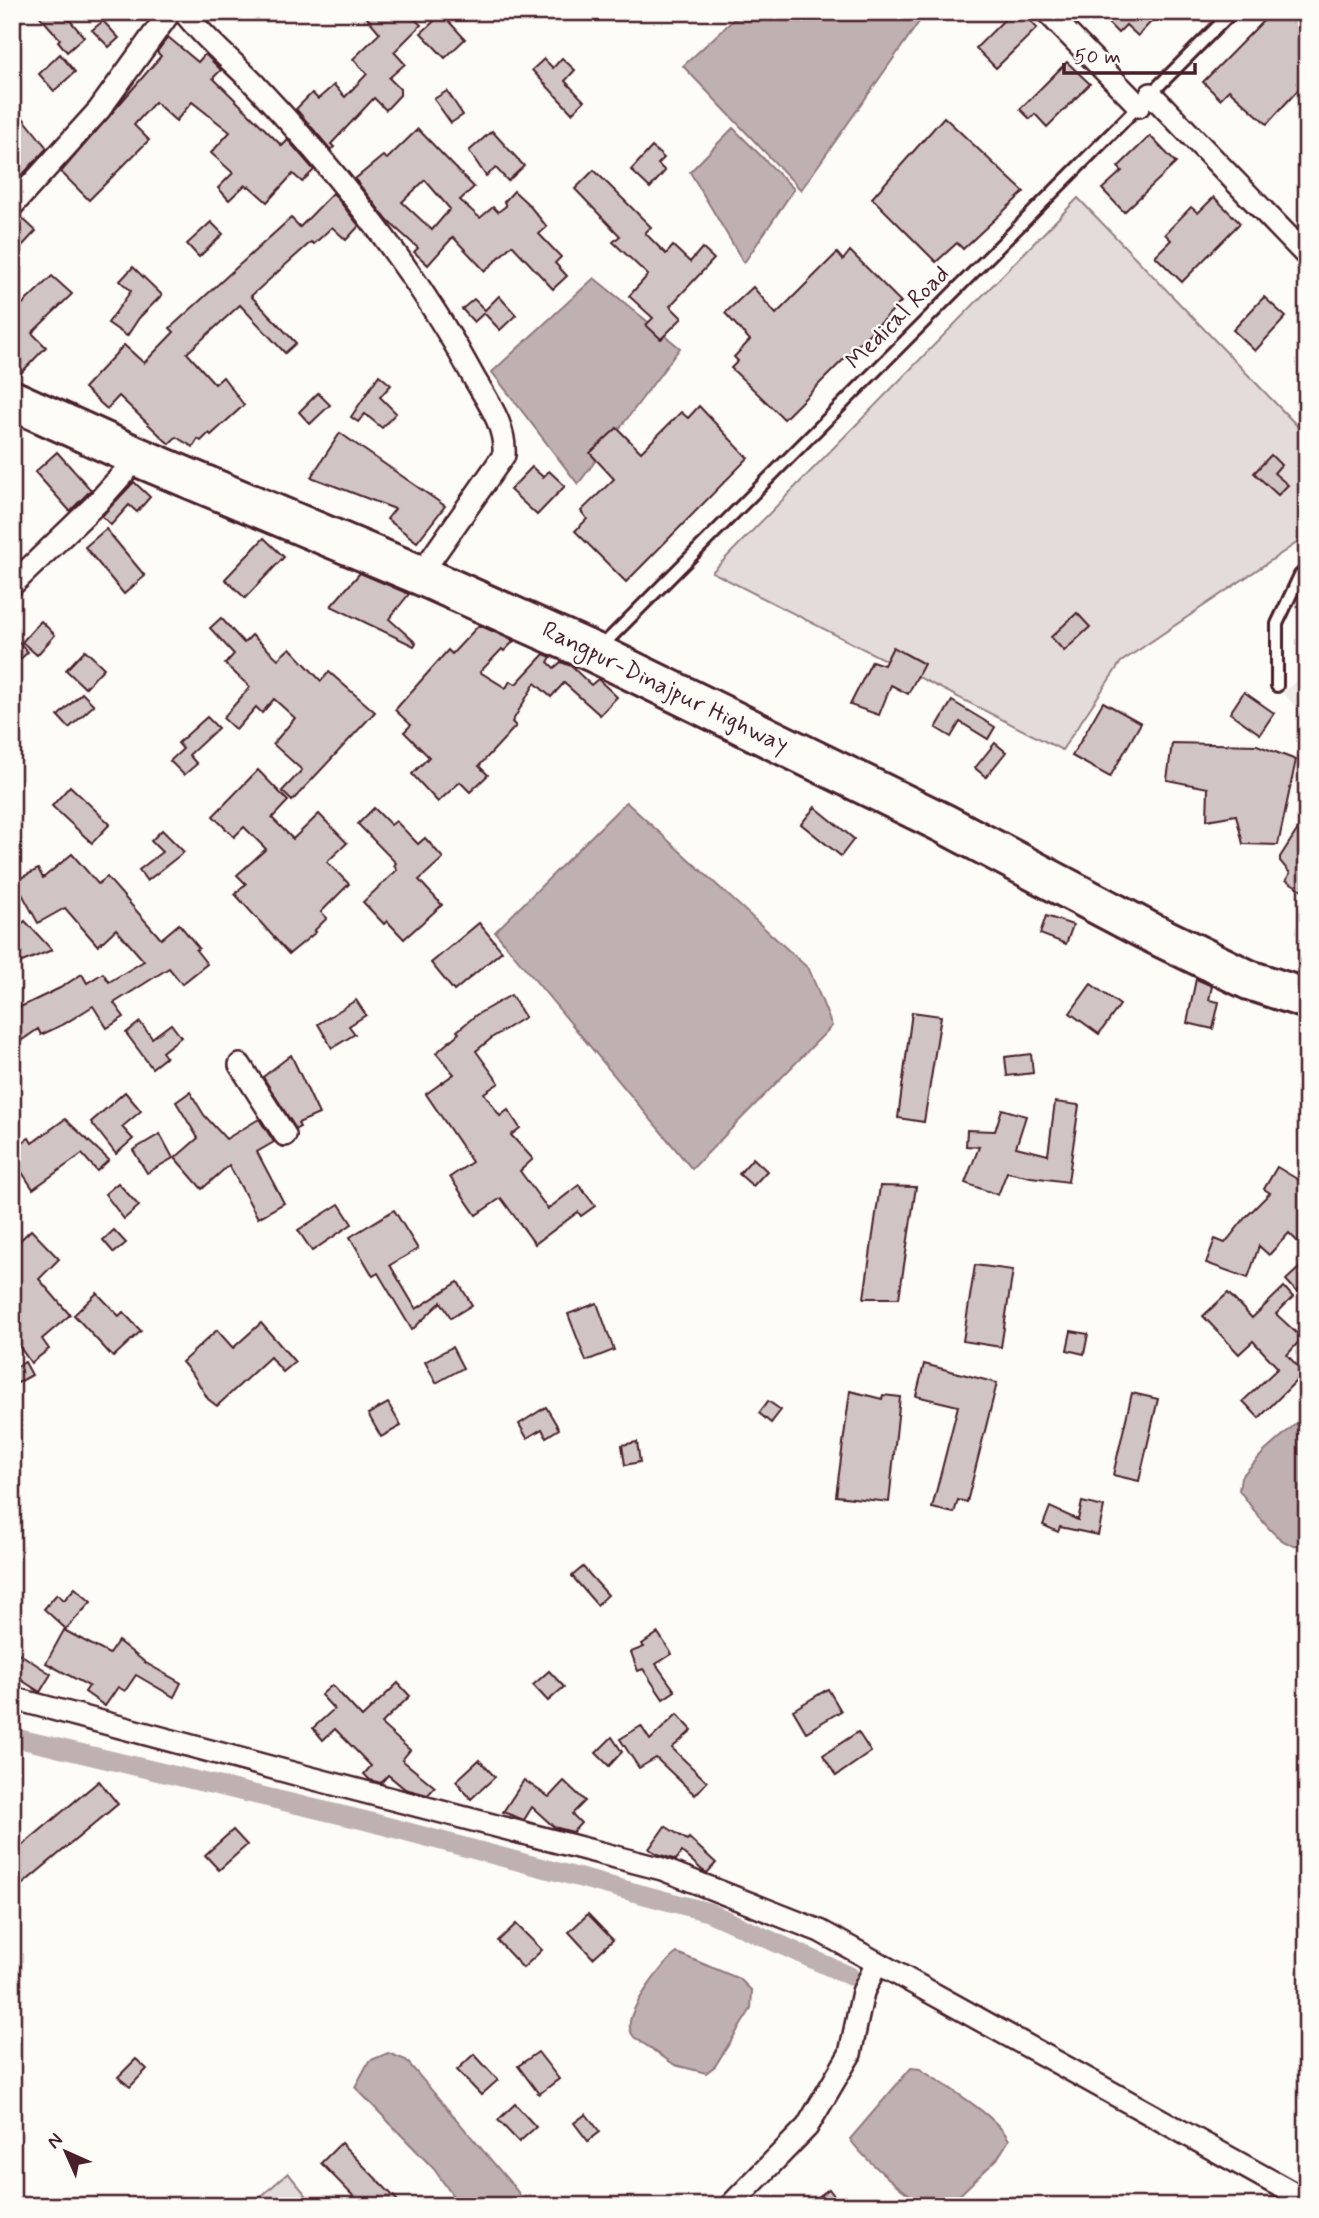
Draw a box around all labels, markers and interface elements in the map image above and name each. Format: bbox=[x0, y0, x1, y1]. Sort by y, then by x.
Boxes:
scale bar bbox=[1064, 32, 1195, 76]
text: 50 m bbox=[1074, 43, 1121, 71]
street label: Medical Road bbox=[839, 259, 957, 377]
street label: Rangpur-Dinajpur Highway bbox=[536, 615, 793, 763]
north arrow bbox=[32, 2116, 102, 2186]
text: N bbox=[42, 2128, 68, 2154]

